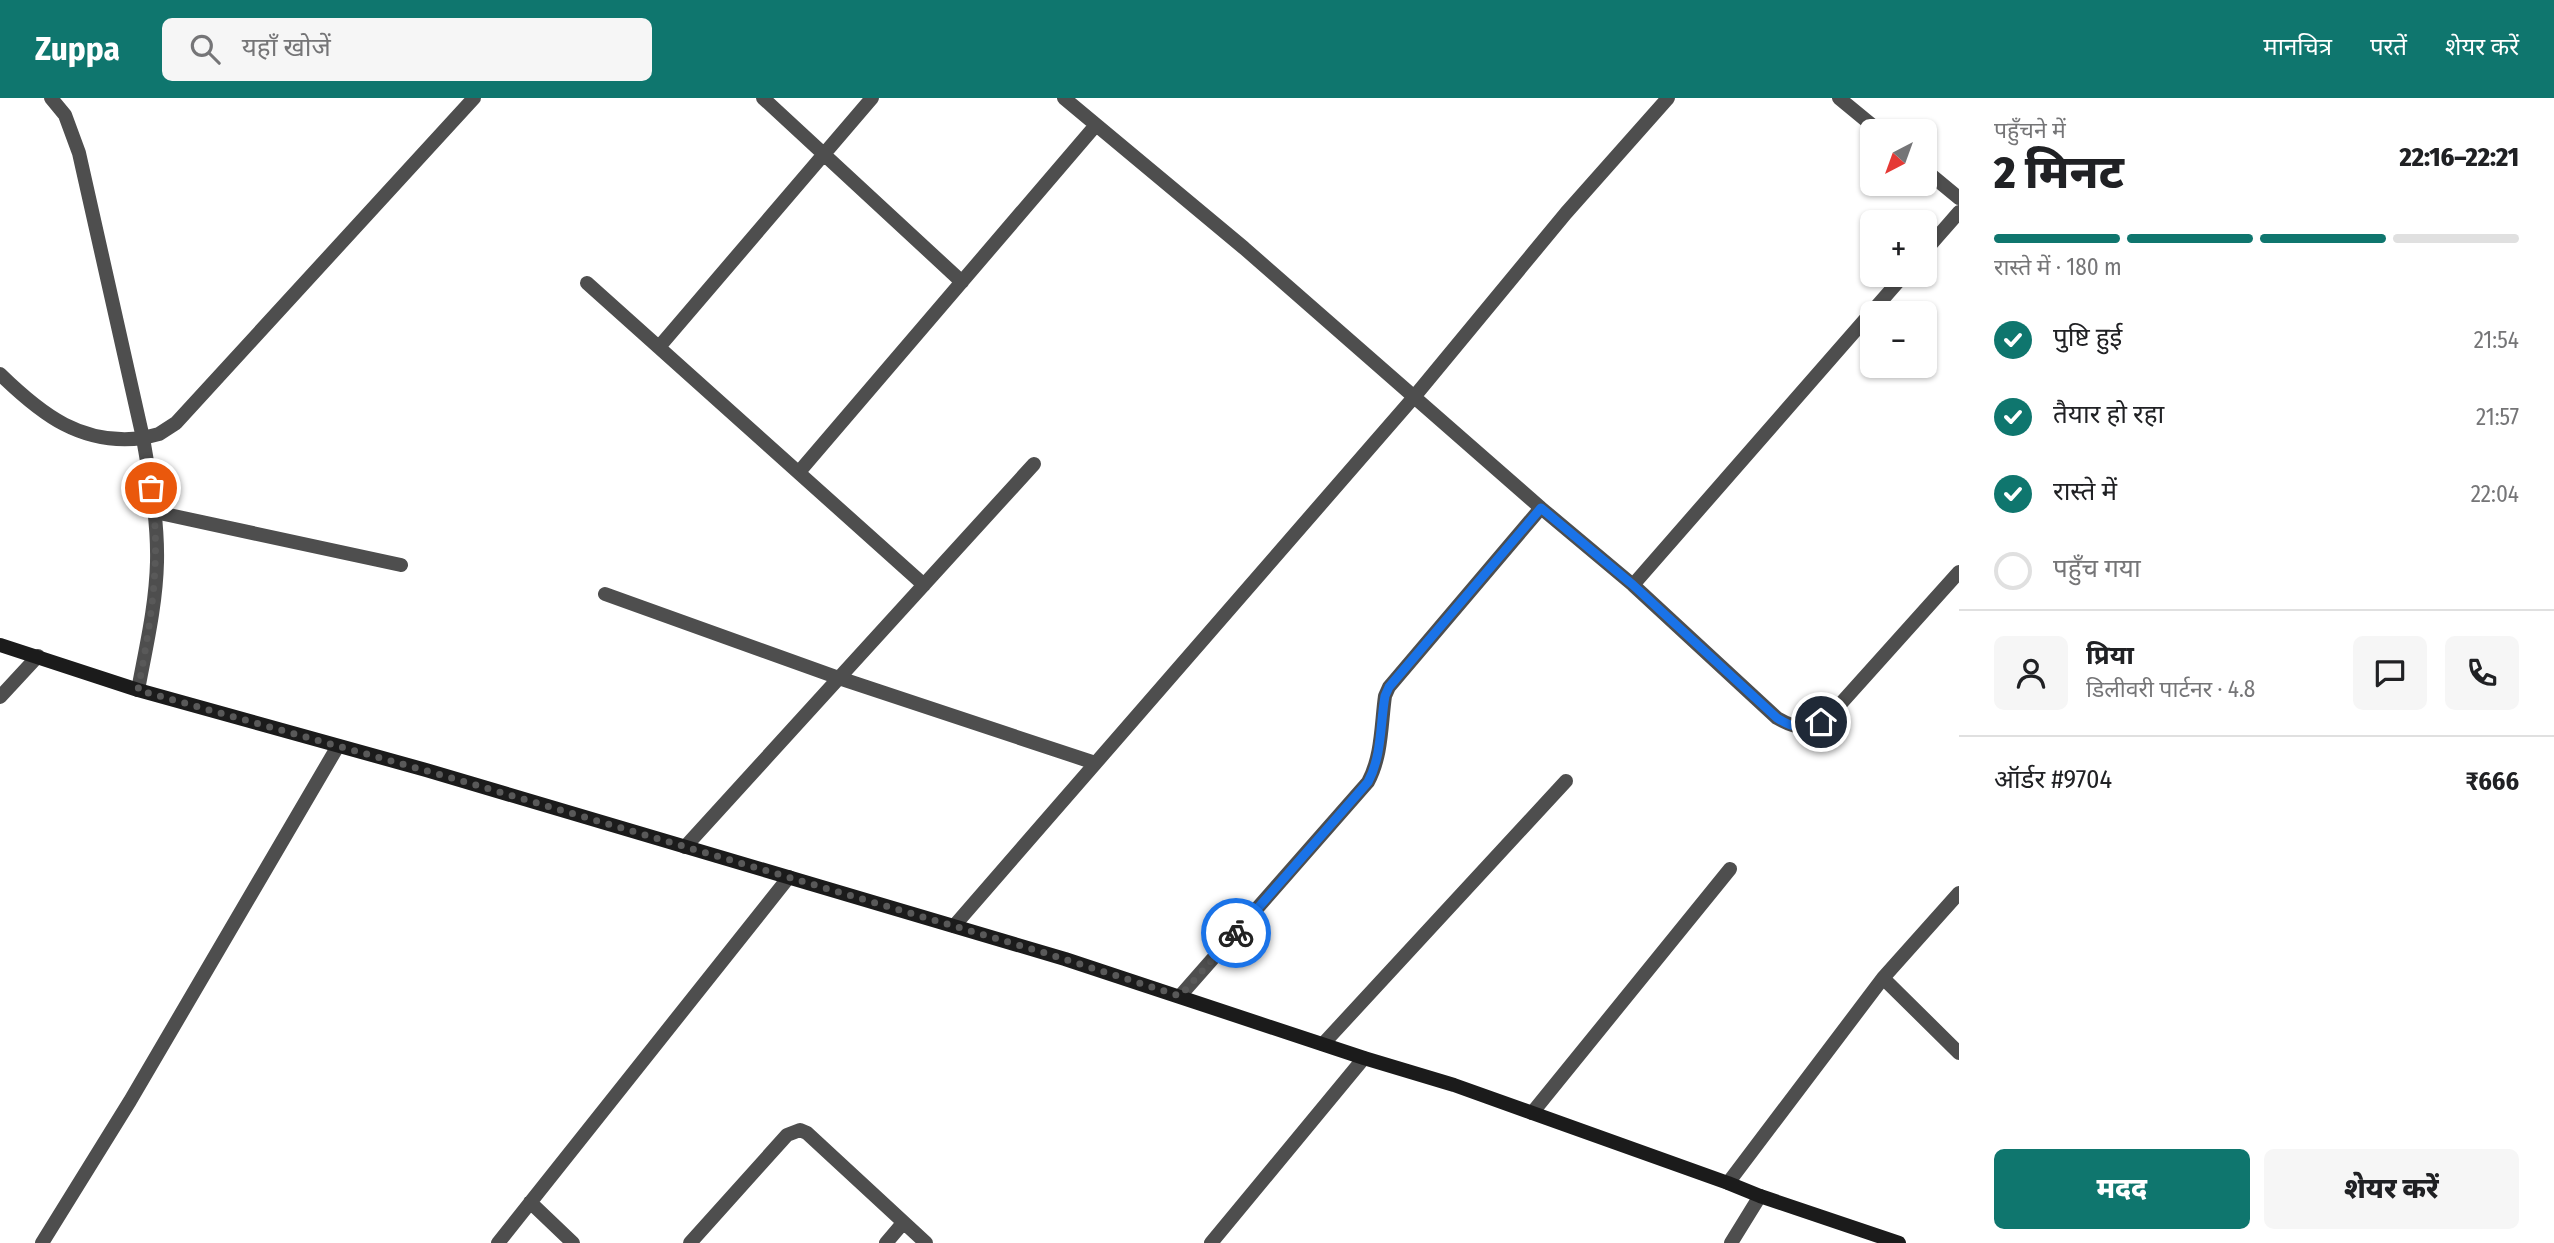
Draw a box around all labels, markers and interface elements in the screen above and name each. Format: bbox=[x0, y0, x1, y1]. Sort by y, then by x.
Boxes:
search box bbox=[162, 18, 652, 81]
text: Zuppa bbox=[35, 29, 120, 69]
icon: search bbox=[186, 30, 224, 68]
text: यहाँ खोजें bbox=[242, 32, 331, 63]
text: मानचित्र bbox=[2263, 33, 2332, 61]
text: परतें bbox=[2370, 33, 2407, 61]
text: शेयर करें bbox=[2445, 33, 2519, 61]
text: पहुँचने में bbox=[1994, 116, 2066, 144]
north arrow bbox=[1860, 119, 1937, 196]
map controls bbox=[1860, 119, 1937, 378]
text: 22:16–22:21 bbox=[2400, 142, 2519, 173]
text: 2 मिनट bbox=[1994, 145, 2124, 200]
button: + bbox=[1860, 210, 1937, 287]
text: रास्ते में · 180 m bbox=[1994, 253, 2122, 281]
button: − bbox=[1860, 301, 1937, 378]
icon: check bbox=[1994, 321, 2032, 359]
text: पुष्टि हुई bbox=[2053, 322, 2122, 353]
text: 21:54 bbox=[2474, 326, 2519, 354]
icon: check bbox=[1994, 398, 2032, 436]
text: तैयार हो रहा bbox=[2053, 399, 2164, 430]
text: 21:57 bbox=[2476, 403, 2519, 431]
pin bbox=[121, 458, 181, 518]
icon: bag bbox=[132, 469, 170, 507]
icon: check bbox=[1994, 475, 2032, 513]
text: रास्ते में bbox=[2053, 476, 2117, 507]
text: 22:04 bbox=[2471, 480, 2519, 508]
text: पहुँच गया bbox=[2053, 553, 2141, 584]
button: person bbox=[1994, 636, 2068, 710]
button: chat bbox=[2353, 636, 2427, 710]
button: phone bbox=[2445, 636, 2519, 710]
text: प्रिया bbox=[2086, 640, 2134, 671]
text: डिलीवरी पार्टनर · 4.8 bbox=[2086, 675, 2255, 703]
pin bbox=[1791, 692, 1851, 752]
icon: home bbox=[1802, 703, 1840, 741]
text: ऑर्डर #9704 bbox=[1994, 764, 2112, 795]
text: ₹666 bbox=[2465, 766, 2519, 797]
courier bbox=[1201, 898, 1271, 968]
icon: bike bbox=[1217, 914, 1255, 952]
button: मदद bbox=[1994, 1149, 2250, 1229]
button: शेयर करें bbox=[2264, 1149, 2519, 1229]

